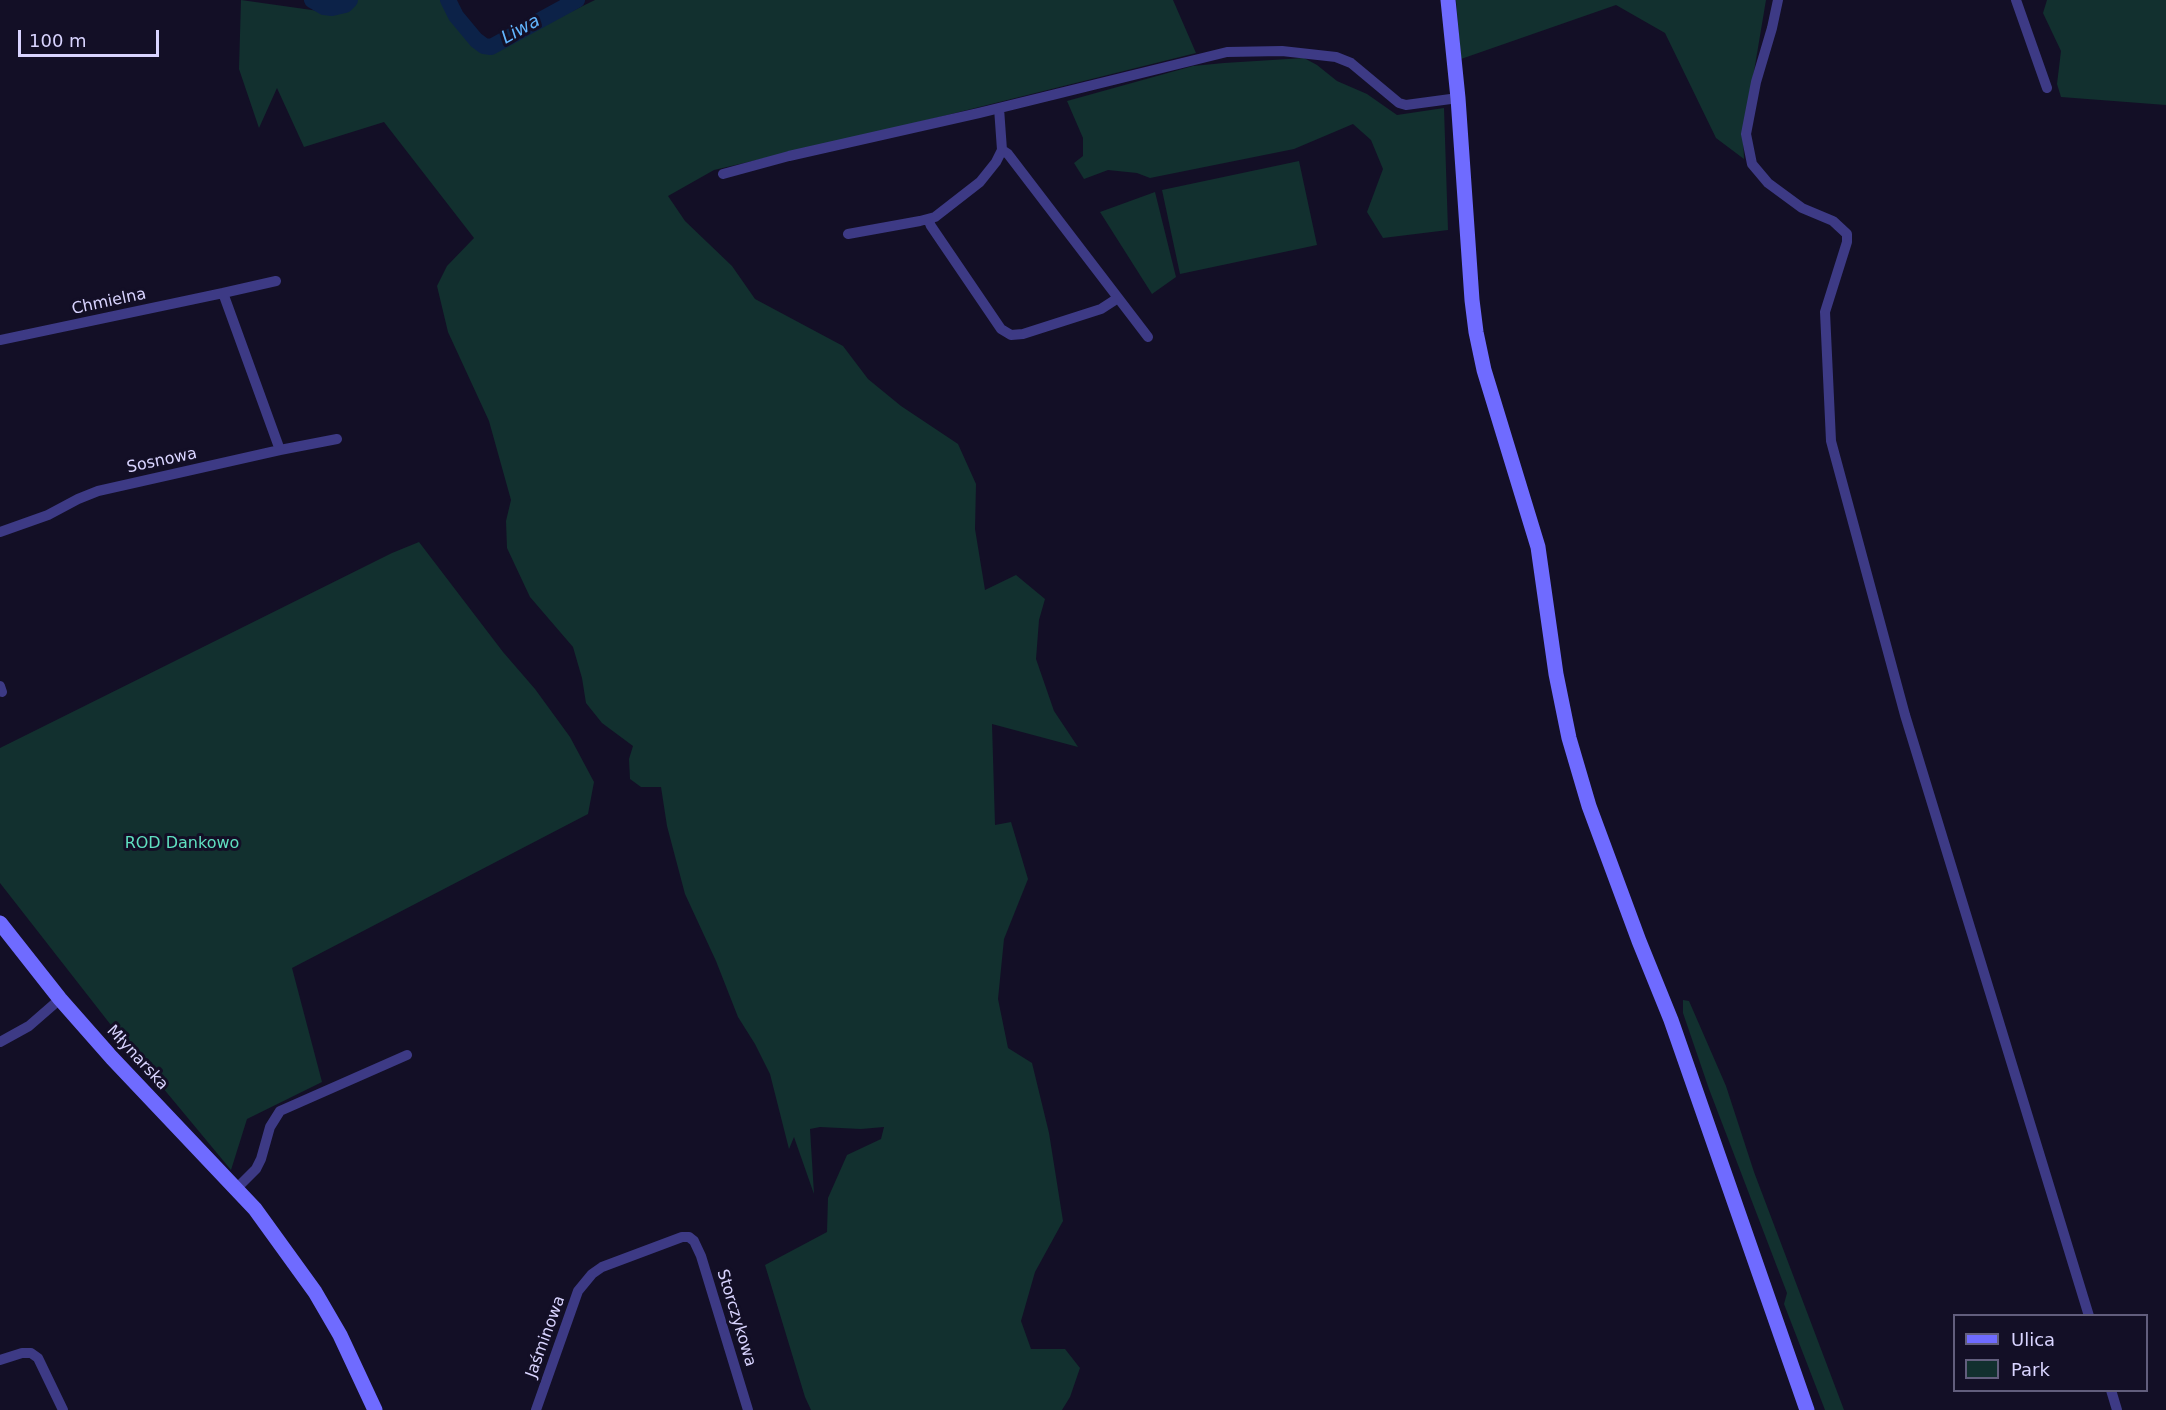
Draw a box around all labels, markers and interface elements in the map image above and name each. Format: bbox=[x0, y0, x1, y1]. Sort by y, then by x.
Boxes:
water label: Liwa bbox=[498, 11, 544, 49]
scale bar bbox=[21, 18, 162, 56]
text: 100 m bbox=[29, 30, 87, 51]
street label: Chmielna bbox=[70, 285, 148, 319]
street label: Sosnowa bbox=[125, 444, 199, 478]
park label: ROD Dankowo bbox=[125, 834, 239, 854]
street label: Młynarska bbox=[102, 1022, 172, 1094]
street label: Storczykowa bbox=[712, 1267, 760, 1369]
street label: Jaśminowa bbox=[522, 1293, 570, 1381]
legend bbox=[1953, 1314, 2148, 1392]
text: Ulica bbox=[2011, 1329, 2055, 1350]
text: Park bbox=[2011, 1359, 2050, 1380]

